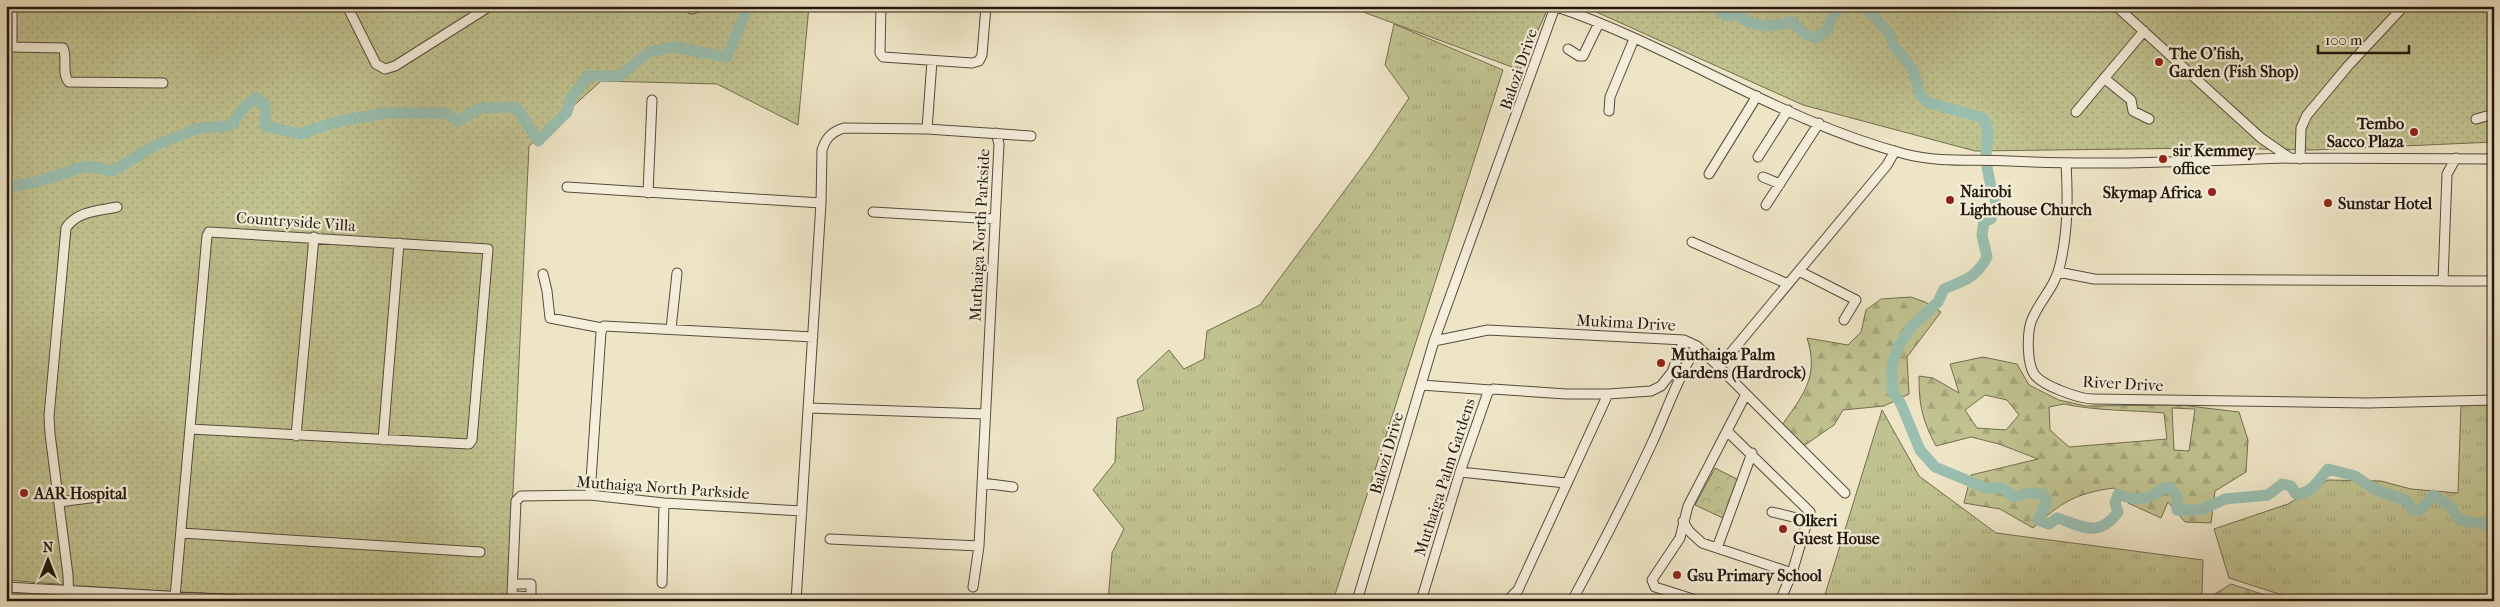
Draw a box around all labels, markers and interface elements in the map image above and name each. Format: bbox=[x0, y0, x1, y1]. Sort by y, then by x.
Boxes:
scale bar bbox=[2318, 22, 2409, 54]
street label: Balozi Drive bbox=[1496, 26, 1541, 112]
text: 100 m bbox=[2325, 31, 2363, 49]
place label: The O'fish, Garden (Fish Shop) bbox=[2168, 44, 2298, 82]
marker: The O'fish, Garden (Fish Shop) bbox=[2153, 56, 2165, 68]
place label: Tembo Sacco Plaza bbox=[2327, 114, 2405, 151]
marker: Tembo Sacco Plaza bbox=[2408, 126, 2420, 138]
place label: sir Kemmey office bbox=[2173, 141, 2257, 178]
street label: Muthaiga North Parkside bbox=[965, 148, 994, 322]
marker: sir Kemmey office bbox=[2157, 153, 2169, 165]
place label: Nairobi Lighthouse Church bbox=[1960, 182, 2093, 220]
place label: Skymap Africa bbox=[2103, 183, 2203, 203]
marker: Skymap Africa bbox=[2206, 186, 2218, 198]
marker: Nairobi Lighthouse Church bbox=[1944, 194, 1956, 206]
place label: Sunstar Hotel bbox=[2338, 194, 2433, 213]
marker: Sunstar Hotel bbox=[2322, 197, 2334, 209]
street label: Countryside Villa bbox=[236, 208, 357, 235]
street label: Mukima Drive bbox=[1576, 310, 1676, 335]
place label: Muthaiga Palm Gardens (Hardrock) bbox=[1670, 345, 1806, 383]
marker: Muthaiga Palm Gardens (Hardrock) bbox=[1655, 357, 1667, 369]
street label: River Drive bbox=[2082, 372, 2164, 395]
street label: Muthaiga Palm Gardens bbox=[1410, 396, 1479, 558]
street label: Balozi Drive bbox=[1366, 410, 1407, 496]
street label: Muthaiga North Parkside bbox=[576, 472, 750, 503]
place label: AAR Hospital bbox=[33, 484, 128, 504]
marker: AAR Hospital bbox=[18, 487, 30, 499]
place label: Olkeri Guest House bbox=[1793, 511, 1880, 548]
marker: Olkeri Guest House bbox=[1777, 523, 1789, 535]
north arrow bbox=[22, 534, 72, 584]
text: N bbox=[43, 539, 54, 556]
place label: Gsu Primary School bbox=[1687, 566, 1823, 586]
marker: Gsu Primary School bbox=[1671, 569, 1683, 581]

